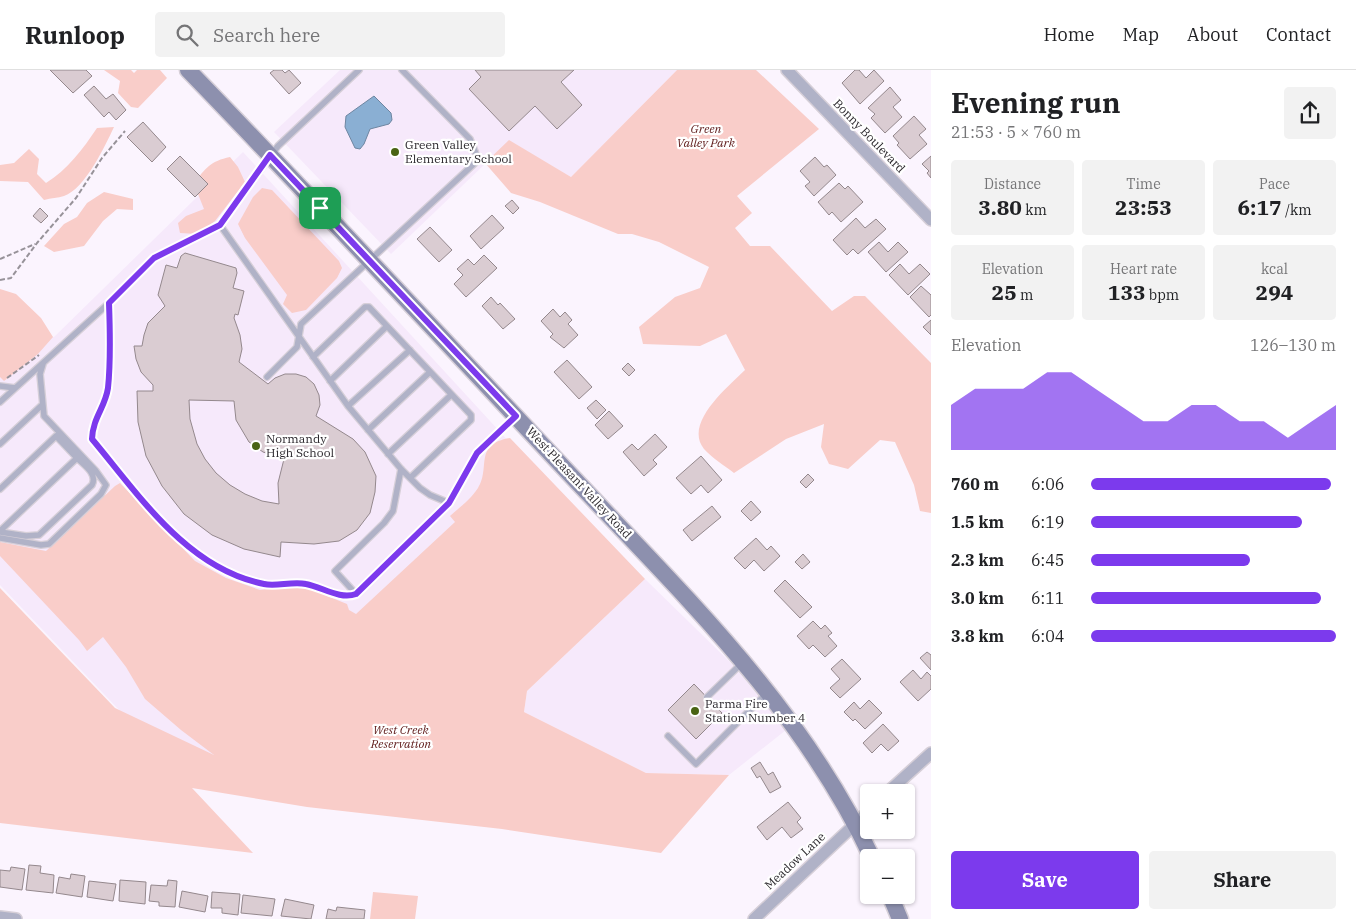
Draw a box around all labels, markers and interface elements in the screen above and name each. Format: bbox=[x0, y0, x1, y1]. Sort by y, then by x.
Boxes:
search box bbox=[155, 12, 505, 57]
text: Runloop bbox=[25, 19, 125, 51]
icon: search bbox=[173, 21, 201, 49]
text: Search here bbox=[213, 23, 320, 47]
text: Home bbox=[1043, 23, 1095, 46]
text: Map bbox=[1123, 23, 1159, 46]
text: About bbox=[1187, 23, 1238, 46]
text: Contact bbox=[1266, 23, 1331, 46]
text: Evening run bbox=[951, 84, 1120, 121]
button: share bbox=[1284, 87, 1336, 139]
street label: Bonny Boulevard bbox=[830, 96, 908, 176]
park label: Green Valley Park bbox=[677, 121, 736, 150]
text: 21:53 · 5 × 760 m bbox=[951, 122, 1081, 142]
place label: Green Valley Elementary School bbox=[405, 137, 512, 166]
marker: Green Valley Elementary School bbox=[389, 146, 401, 158]
text: Distance bbox=[984, 175, 1041, 193]
text: Time bbox=[1126, 175, 1161, 193]
text: Pace bbox=[1259, 175, 1290, 193]
pin bbox=[299, 187, 341, 229]
text: 3.80 bbox=[978, 193, 1022, 221]
text: 23:53 bbox=[1115, 193, 1172, 221]
text: 6:17 bbox=[1237, 193, 1282, 221]
icon: arrive bbox=[306, 194, 334, 222]
text: km bbox=[1022, 201, 1047, 219]
text: /km bbox=[1282, 201, 1312, 219]
text: Elevation bbox=[982, 260, 1043, 278]
text: Heart rate bbox=[1110, 260, 1177, 278]
text: kcal bbox=[1261, 260, 1288, 278]
text: 25 bbox=[992, 278, 1017, 306]
text: 133 bbox=[1108, 278, 1146, 306]
text: 294 bbox=[1256, 278, 1293, 306]
text: m bbox=[1017, 286, 1033, 304]
text: bpm bbox=[1146, 286, 1179, 304]
text: Elevation bbox=[951, 335, 1021, 355]
text: 126–130 m bbox=[1250, 335, 1336, 355]
street label: West Pleasant Valley Road bbox=[524, 424, 635, 541]
place label: Normandy High School bbox=[266, 431, 334, 460]
marker: Normandy High School bbox=[250, 440, 262, 452]
text: 760 m bbox=[951, 474, 999, 494]
text: 6:06 bbox=[1031, 474, 1064, 494]
text: 1.5 km bbox=[951, 512, 1004, 532]
text: 6:19 bbox=[1031, 512, 1064, 532]
text: 2.3 km bbox=[951, 550, 1004, 570]
text: 6:45 bbox=[1031, 550, 1064, 570]
text: 3.0 km bbox=[951, 588, 1004, 608]
text: 6:11 bbox=[1031, 588, 1064, 608]
text: 3.8 km bbox=[951, 626, 1004, 646]
text: 6:04 bbox=[1031, 626, 1064, 646]
place label: Parma Fire Station Number 4 bbox=[705, 696, 805, 725]
marker: Parma Fire Station Number 4 bbox=[689, 705, 701, 717]
park label: West Creek Reservation bbox=[370, 722, 431, 751]
map controls bbox=[860, 784, 915, 904]
button: + bbox=[860, 784, 915, 839]
street label: Meadow Lane bbox=[761, 829, 828, 893]
button: − bbox=[860, 849, 915, 904]
button: Save bbox=[951, 851, 1139, 909]
button: Share bbox=[1149, 851, 1336, 909]

